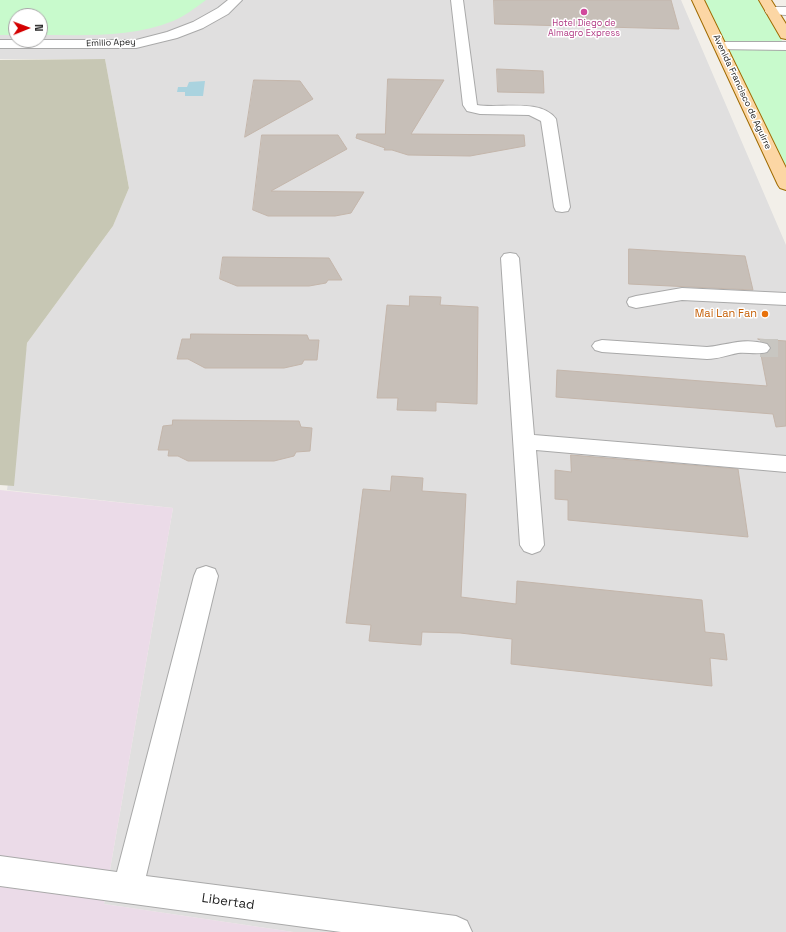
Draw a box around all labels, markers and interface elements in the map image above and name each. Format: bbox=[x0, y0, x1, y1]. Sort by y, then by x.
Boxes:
marker: Hotel Diego de Almagro Express bbox=[579, 7, 589, 17]
north arrow bbox=[8, 8, 48, 48]
place label: Hotel Diego de Almagro Express bbox=[548, 19, 620, 40]
text: N bbox=[32, 24, 46, 32]
street label: Avenida Francisco de Aguirre bbox=[711, 33, 773, 151]
street label: Emilio Apey bbox=[86, 37, 136, 49]
place label: Mai Lan Fan bbox=[695, 307, 757, 321]
marker: Mai Lan Fan bbox=[760, 309, 770, 319]
street label: Libertad bbox=[201, 891, 255, 913]

